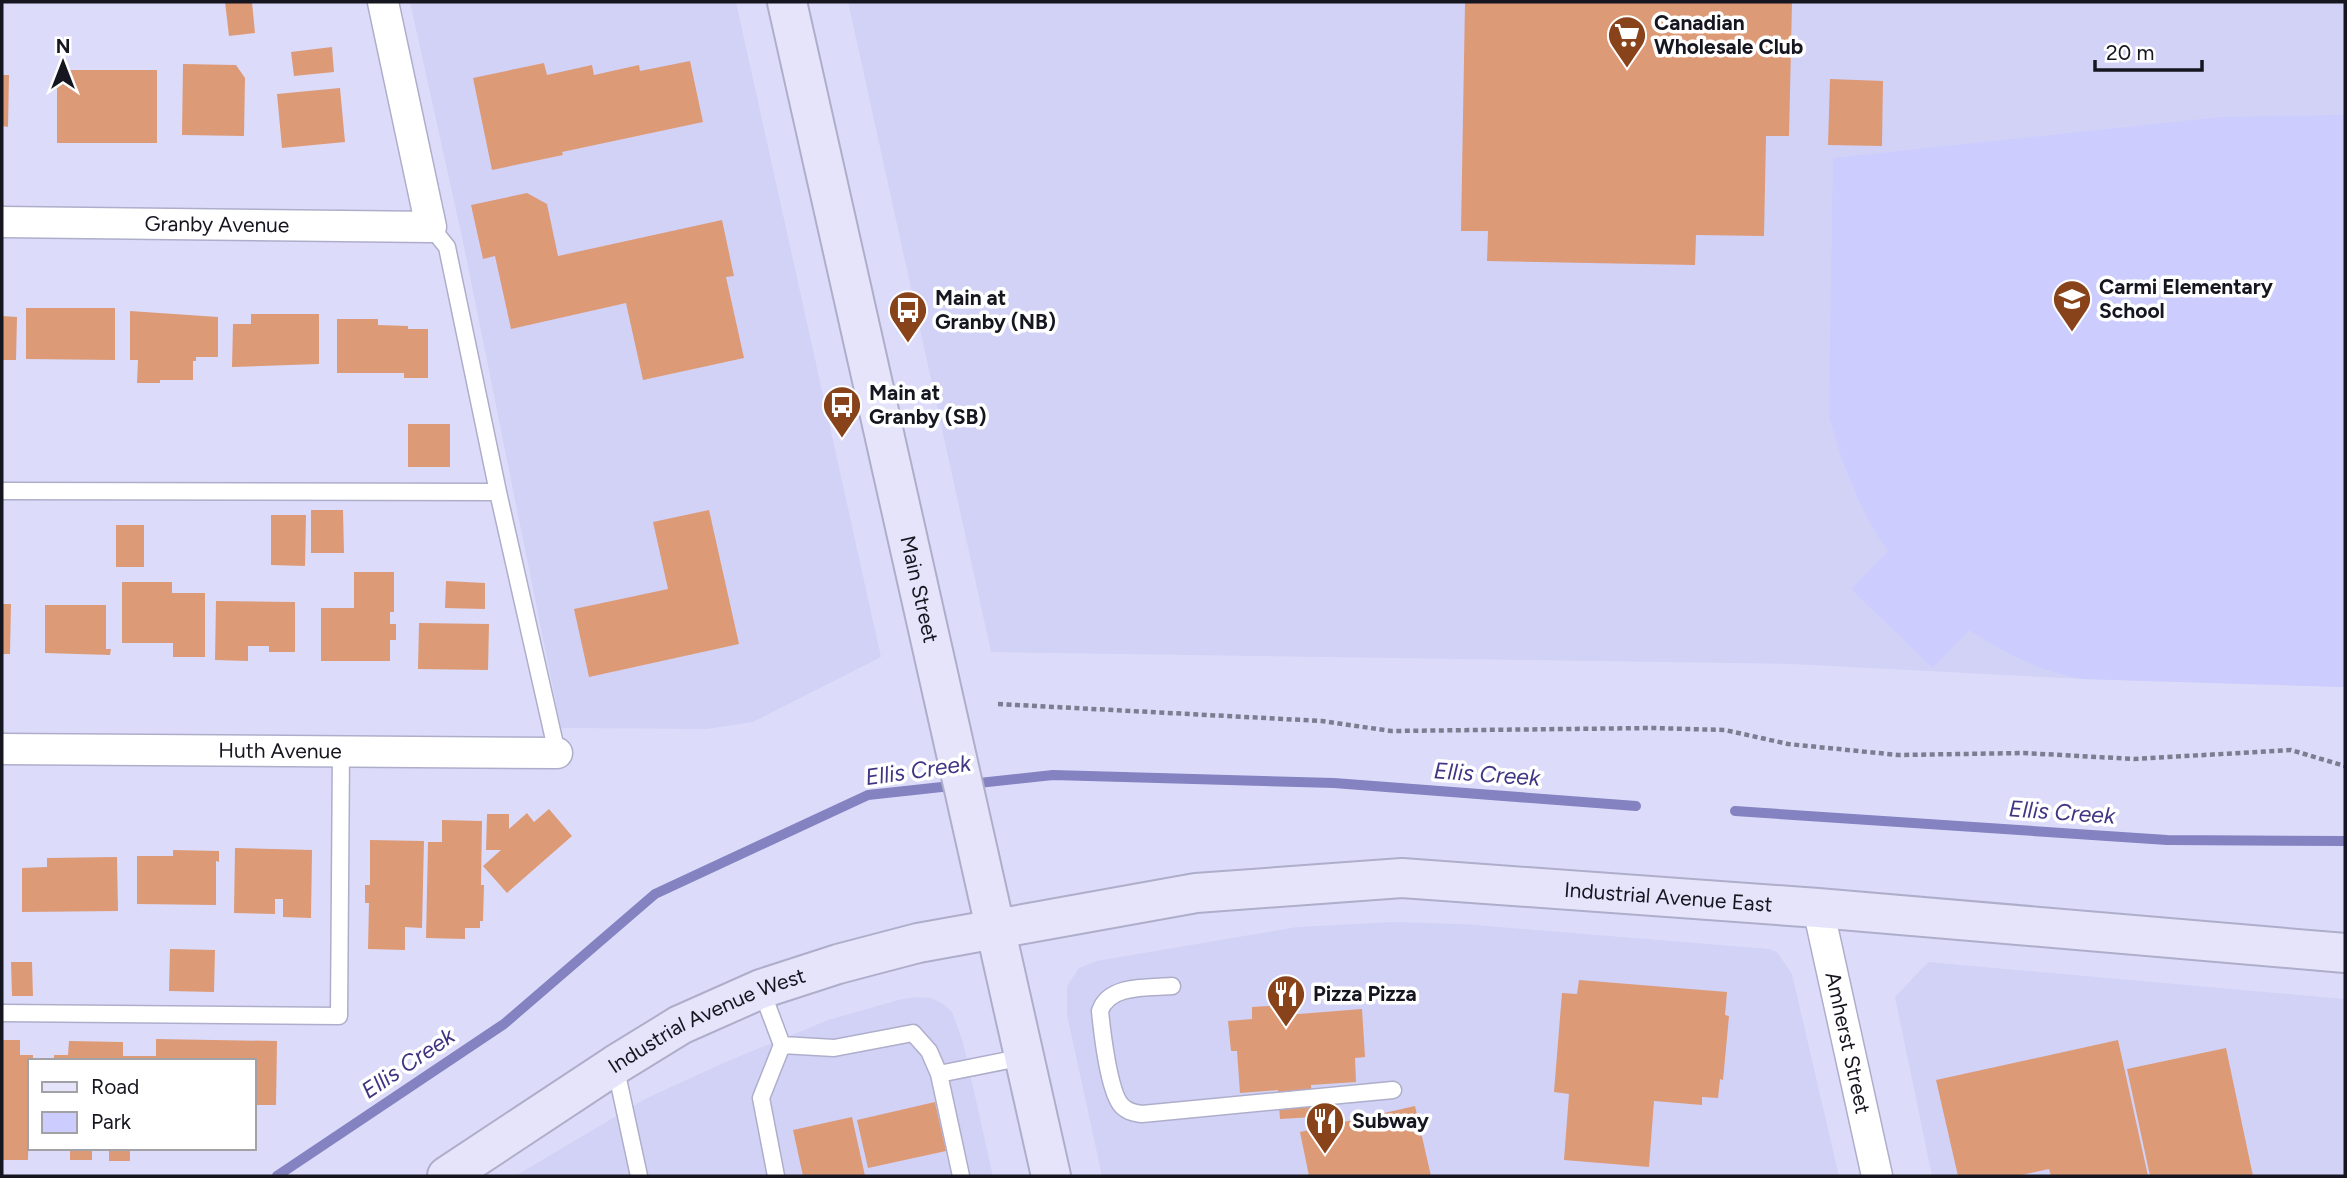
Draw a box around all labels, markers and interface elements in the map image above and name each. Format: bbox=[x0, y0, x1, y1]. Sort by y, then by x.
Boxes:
place label: Canadian Wholesale Club bbox=[1654, 10, 1803, 59]
supermarket icon: Canadian Wholesale Club bbox=[1606, 14, 1648, 69]
north arrow bbox=[28, 28, 98, 98]
scale bar bbox=[2095, 28, 2202, 72]
text: N bbox=[56, 35, 70, 58]
text: 20 m bbox=[2106, 40, 2154, 65]
street label: Granby Avenue bbox=[144, 211, 290, 237]
place label: Carmi Elementary School bbox=[2099, 274, 2274, 323]
school or university icon: Carmi Elementary School bbox=[2051, 278, 2093, 333]
place label: Main at Granby (NB) bbox=[935, 285, 1056, 334]
bus stop icon: Main at Granby (NB) bbox=[887, 289, 929, 344]
place label: Main at Granby (SB) bbox=[869, 380, 986, 429]
bus stop icon: Main at Granby (SB) bbox=[821, 384, 863, 439]
street label: Main Street bbox=[895, 533, 944, 645]
street label: Huth Avenue bbox=[218, 738, 342, 763]
water label: Ellis Creek bbox=[863, 749, 973, 791]
water label: Ellis Creek bbox=[1433, 756, 1542, 792]
water label: Ellis Creek bbox=[2008, 794, 2117, 830]
street label: Industrial Avenue East bbox=[1563, 877, 1773, 917]
street label: Industrial Avenue West bbox=[603, 962, 808, 1078]
street label: Amherst Street bbox=[1820, 970, 1876, 1116]
restaurant icon: Pizza Pizza bbox=[1265, 973, 1307, 1028]
place label: Pizza Pizza bbox=[1313, 981, 1417, 1006]
water label: Ellis Creek bbox=[356, 1021, 461, 1104]
legend bbox=[28, 1059, 256, 1150]
text: Road bbox=[91, 1074, 139, 1099]
restaurant icon: Subway bbox=[1304, 1100, 1346, 1155]
place label: Subway bbox=[1352, 1108, 1430, 1133]
text: Park bbox=[91, 1109, 132, 1134]

